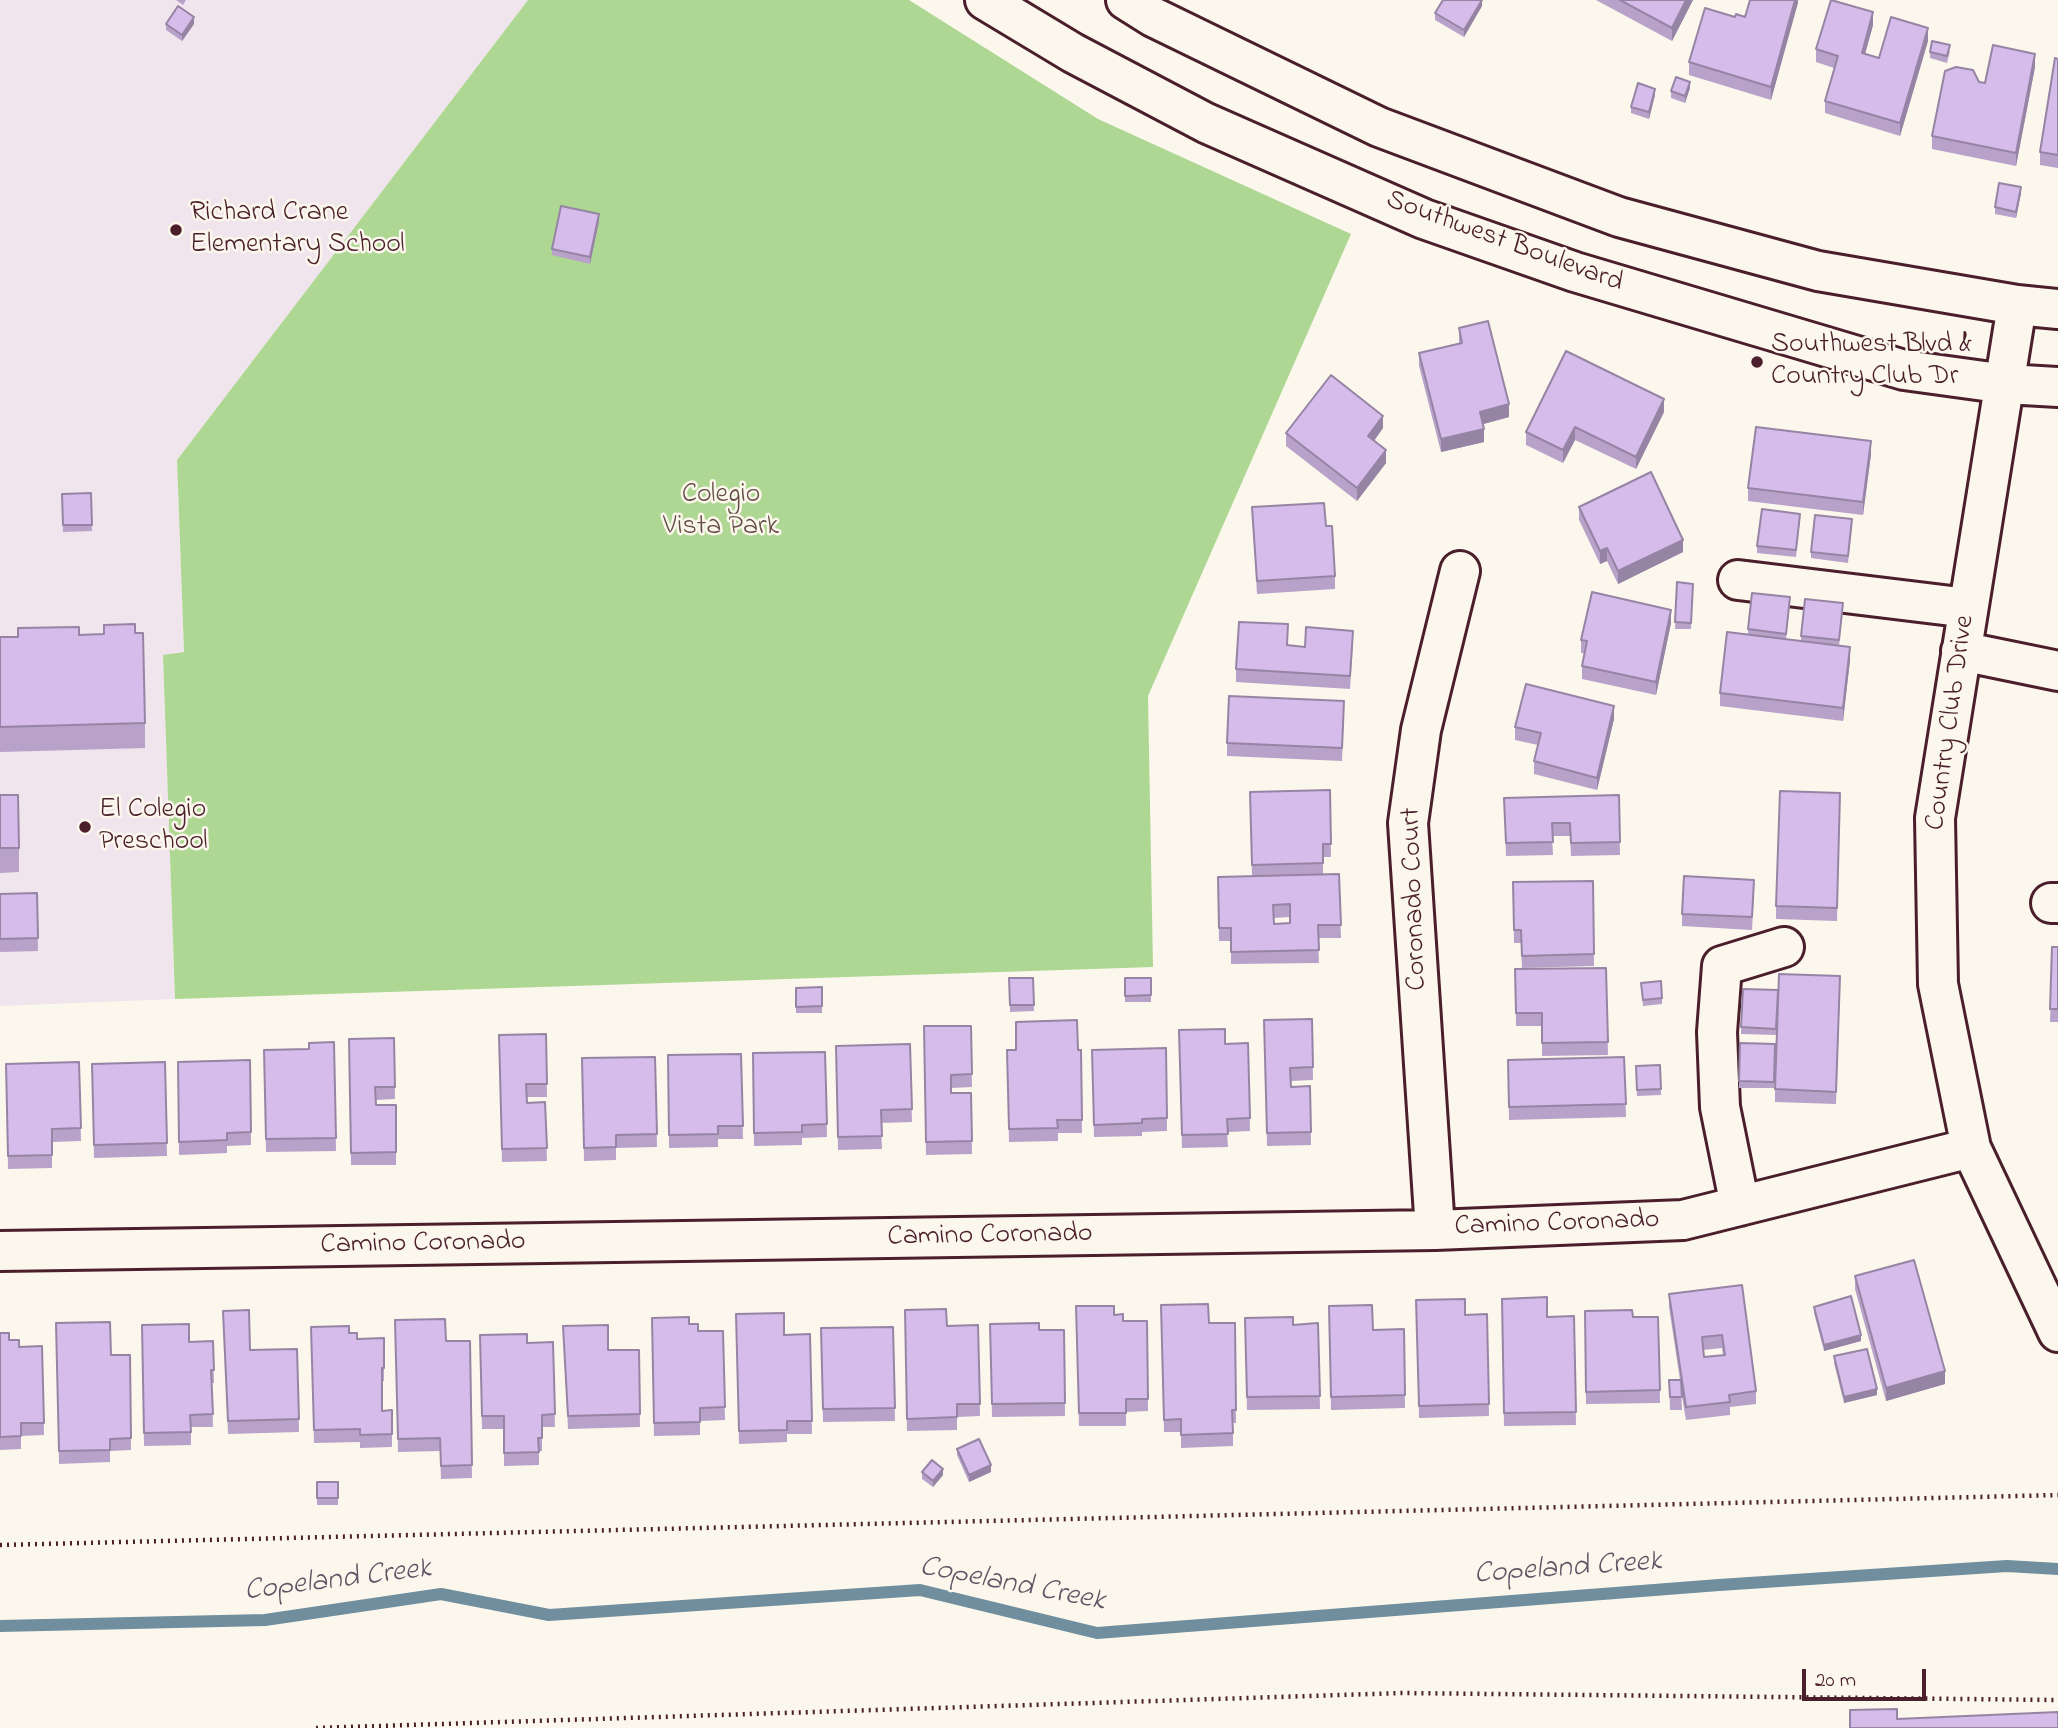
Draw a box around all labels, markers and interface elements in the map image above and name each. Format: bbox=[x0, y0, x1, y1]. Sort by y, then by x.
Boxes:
street label: Southwest Boulevard bbox=[1381, 185, 1627, 301]
place label: Richard Crane Elementary School bbox=[190, 197, 405, 263]
marker: Richard Crane Elementary School bbox=[168, 222, 184, 238]
place label: Southwest Blvd & Country Club Dr bbox=[1771, 329, 1972, 395]
marker: Southwest Blvd & Country Club Dr bbox=[1749, 354, 1765, 370]
park label: Colegio Vista Park bbox=[663, 479, 779, 545]
street label: Country Club Drive bbox=[1920, 613, 1984, 833]
place label: El Colegio Preschool bbox=[99, 794, 208, 860]
street label: Coronado Court bbox=[1396, 807, 1436, 991]
marker: El Colegio Preschool bbox=[77, 819, 93, 835]
street label: Camino Coronado bbox=[1454, 1205, 1660, 1245]
street label: Camino Coronado bbox=[887, 1218, 1093, 1256]
street label: Camino Coronado bbox=[320, 1226, 526, 1264]
water label: Copeland Creek bbox=[1473, 1545, 1663, 1595]
water label: Copeland Creek bbox=[916, 1550, 1108, 1622]
water label: Copeland Creek bbox=[243, 1553, 433, 1611]
scale bar bbox=[1806, 1654, 1930, 1698]
text: 20 m bbox=[1815, 1666, 1856, 1696]

